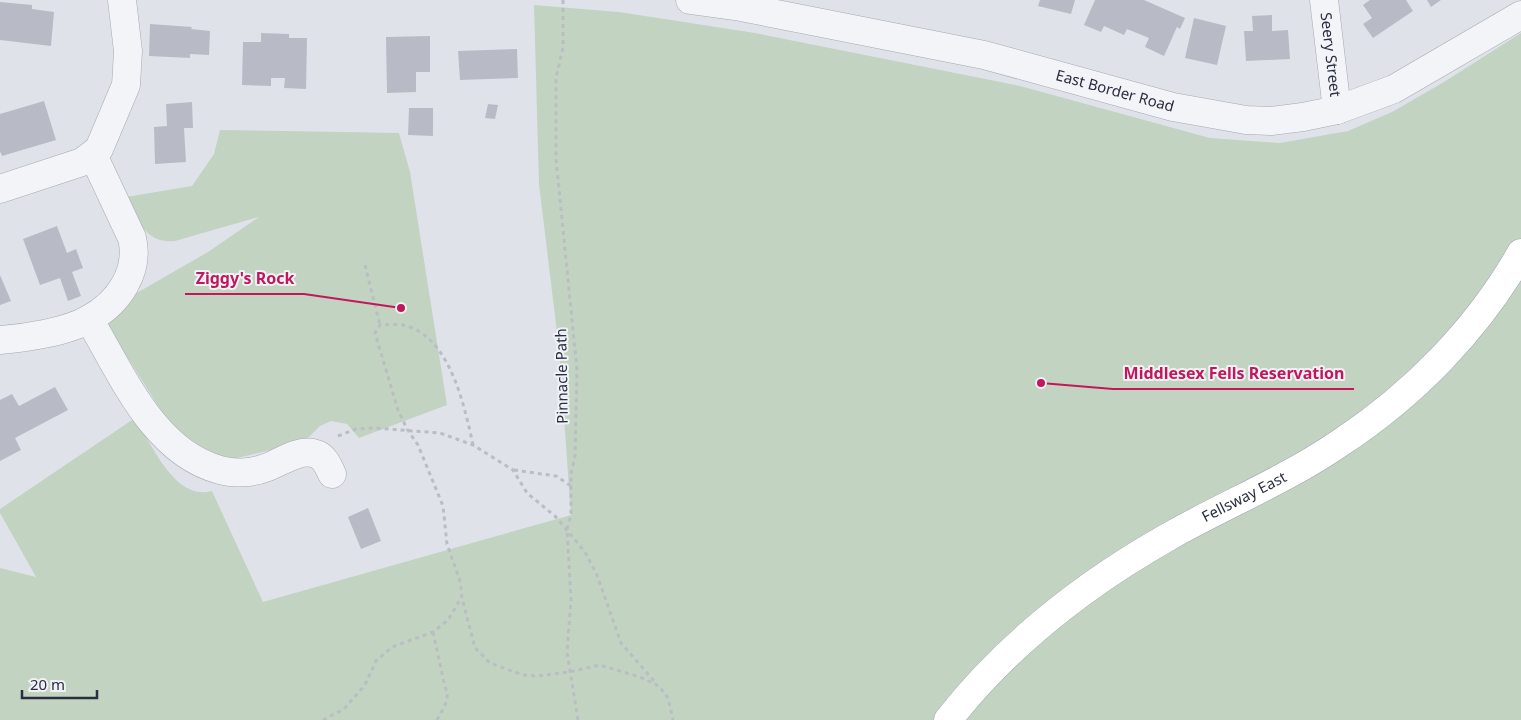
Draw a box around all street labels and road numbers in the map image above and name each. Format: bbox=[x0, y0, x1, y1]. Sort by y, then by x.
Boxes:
street label: Seery Street bbox=[1317, 11, 1346, 98]
street label: East Border Road bbox=[1054, 64, 1177, 116]
street label: Pinnacle Path bbox=[550, 328, 572, 424]
street label: Fellsway East bbox=[1198, 466, 1290, 526]

